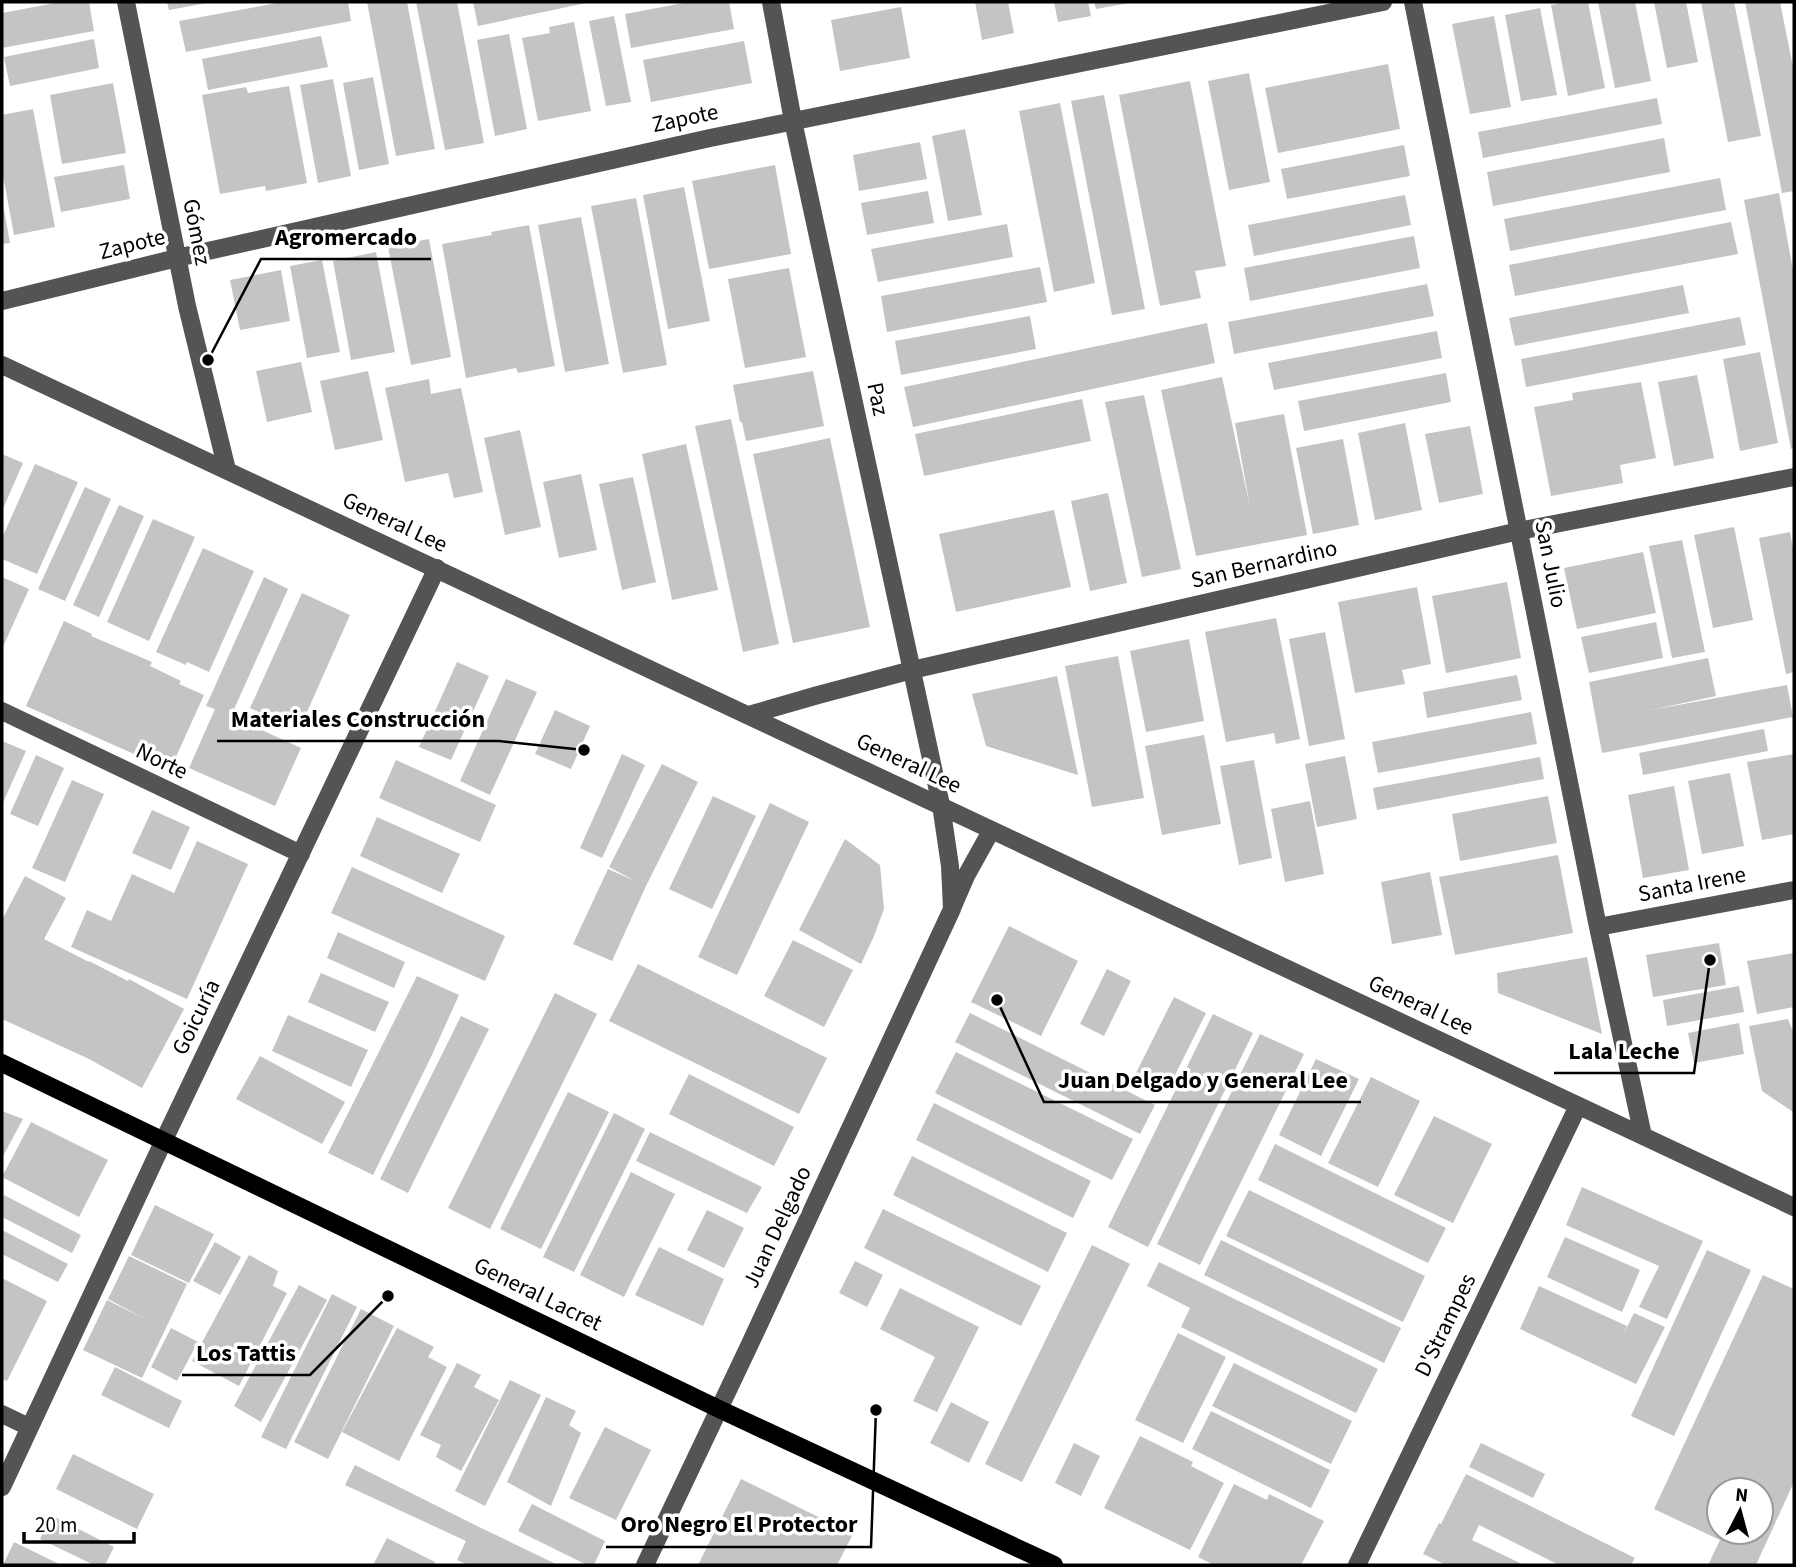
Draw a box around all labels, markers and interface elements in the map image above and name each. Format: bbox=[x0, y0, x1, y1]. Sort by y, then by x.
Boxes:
street label: Zapote bbox=[649, 95, 721, 141]
street label: Gómez bbox=[174, 196, 220, 268]
callout: Agromercado bbox=[261, 214, 431, 259]
street label: Zapote bbox=[95, 220, 169, 268]
text: Agromercado bbox=[274, 220, 417, 255]
street label: Paz bbox=[858, 379, 898, 419]
street label: General Lee bbox=[337, 483, 453, 561]
street label: San Julio bbox=[1526, 517, 1576, 611]
street label: San Bernardino bbox=[1188, 531, 1340, 597]
callout: Materiales Construcción bbox=[217, 696, 499, 741]
text: Materiales Construcción bbox=[231, 702, 485, 737]
street label: General Lee bbox=[851, 724, 967, 802]
street label: Norte bbox=[130, 734, 194, 788]
street label: Santa Irene bbox=[1635, 857, 1749, 911]
street label: General Lee bbox=[1363, 966, 1479, 1044]
street label: Goicuría bbox=[164, 974, 228, 1060]
callout: Lala Leche bbox=[1554, 1028, 1694, 1073]
text: Lala Leche bbox=[1568, 1034, 1680, 1069]
callout: Juan Delgado y General Lee bbox=[1044, 1057, 1361, 1102]
text: Juan Delgado y General Lee bbox=[1058, 1063, 1348, 1098]
street label: Juan Delgado bbox=[734, 1160, 820, 1294]
street label: General Lacret bbox=[468, 1249, 608, 1339]
street label: D'Strampes bbox=[1406, 1268, 1484, 1382]
callout: Los Tattis bbox=[182, 1330, 310, 1375]
text: Los Tattis bbox=[196, 1336, 296, 1371]
north arrow bbox=[1705, 1476, 1775, 1546]
text: N bbox=[1734, 1481, 1749, 1510]
scale bar bbox=[24, 1500, 135, 1544]
callout: Oro Negro El Protector bbox=[606, 1502, 871, 1547]
text: Oro Negro El Protector bbox=[620, 1507, 858, 1542]
text: 20 m bbox=[35, 1510, 77, 1540]

